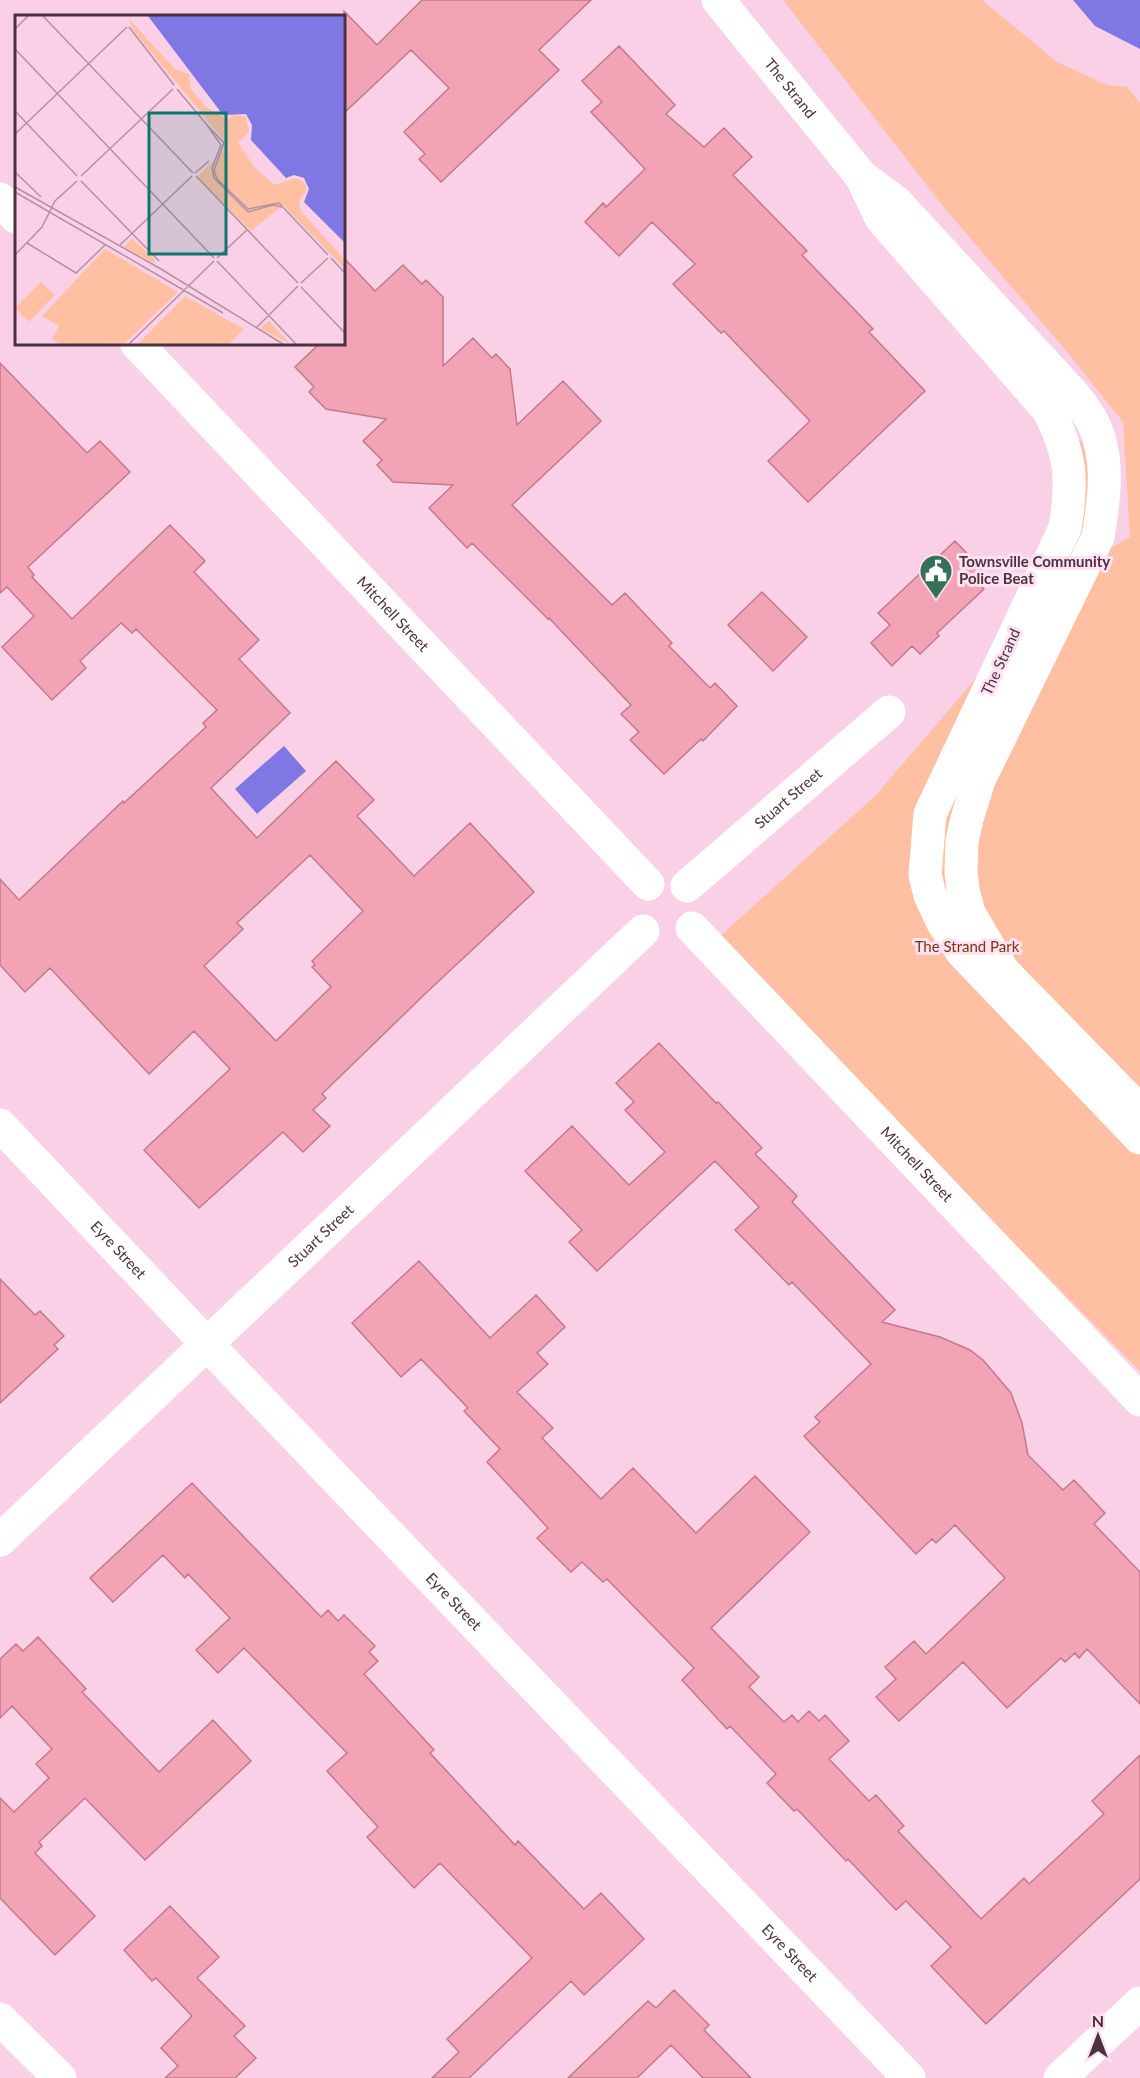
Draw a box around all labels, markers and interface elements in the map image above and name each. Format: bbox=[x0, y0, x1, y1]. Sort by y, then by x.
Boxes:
inset map bbox=[15, 15, 345, 345]
street label: The Strand bbox=[761, 54, 820, 121]
place label: Townsville Community Police Beat bbox=[959, 552, 1110, 587]
public building icon: Townsville Community Police Beat bbox=[918, 553, 954, 600]
street label: Mitchell Street bbox=[354, 572, 434, 655]
street label: The Strand bbox=[977, 625, 1023, 698]
street label: Stuart Street bbox=[750, 763, 826, 832]
park label: The Strand Park bbox=[915, 937, 1020, 955]
street label: Mitchell Street bbox=[877, 1122, 957, 1205]
street label: Stuart Street bbox=[284, 1200, 357, 1271]
street label: Eyre Street bbox=[87, 1217, 151, 1282]
street label: Eyre Street bbox=[423, 1569, 486, 1634]
street label: Eyre Street bbox=[759, 1920, 822, 1985]
north arrow bbox=[1068, 2006, 1128, 2066]
text: N bbox=[1092, 2011, 1104, 2030]

